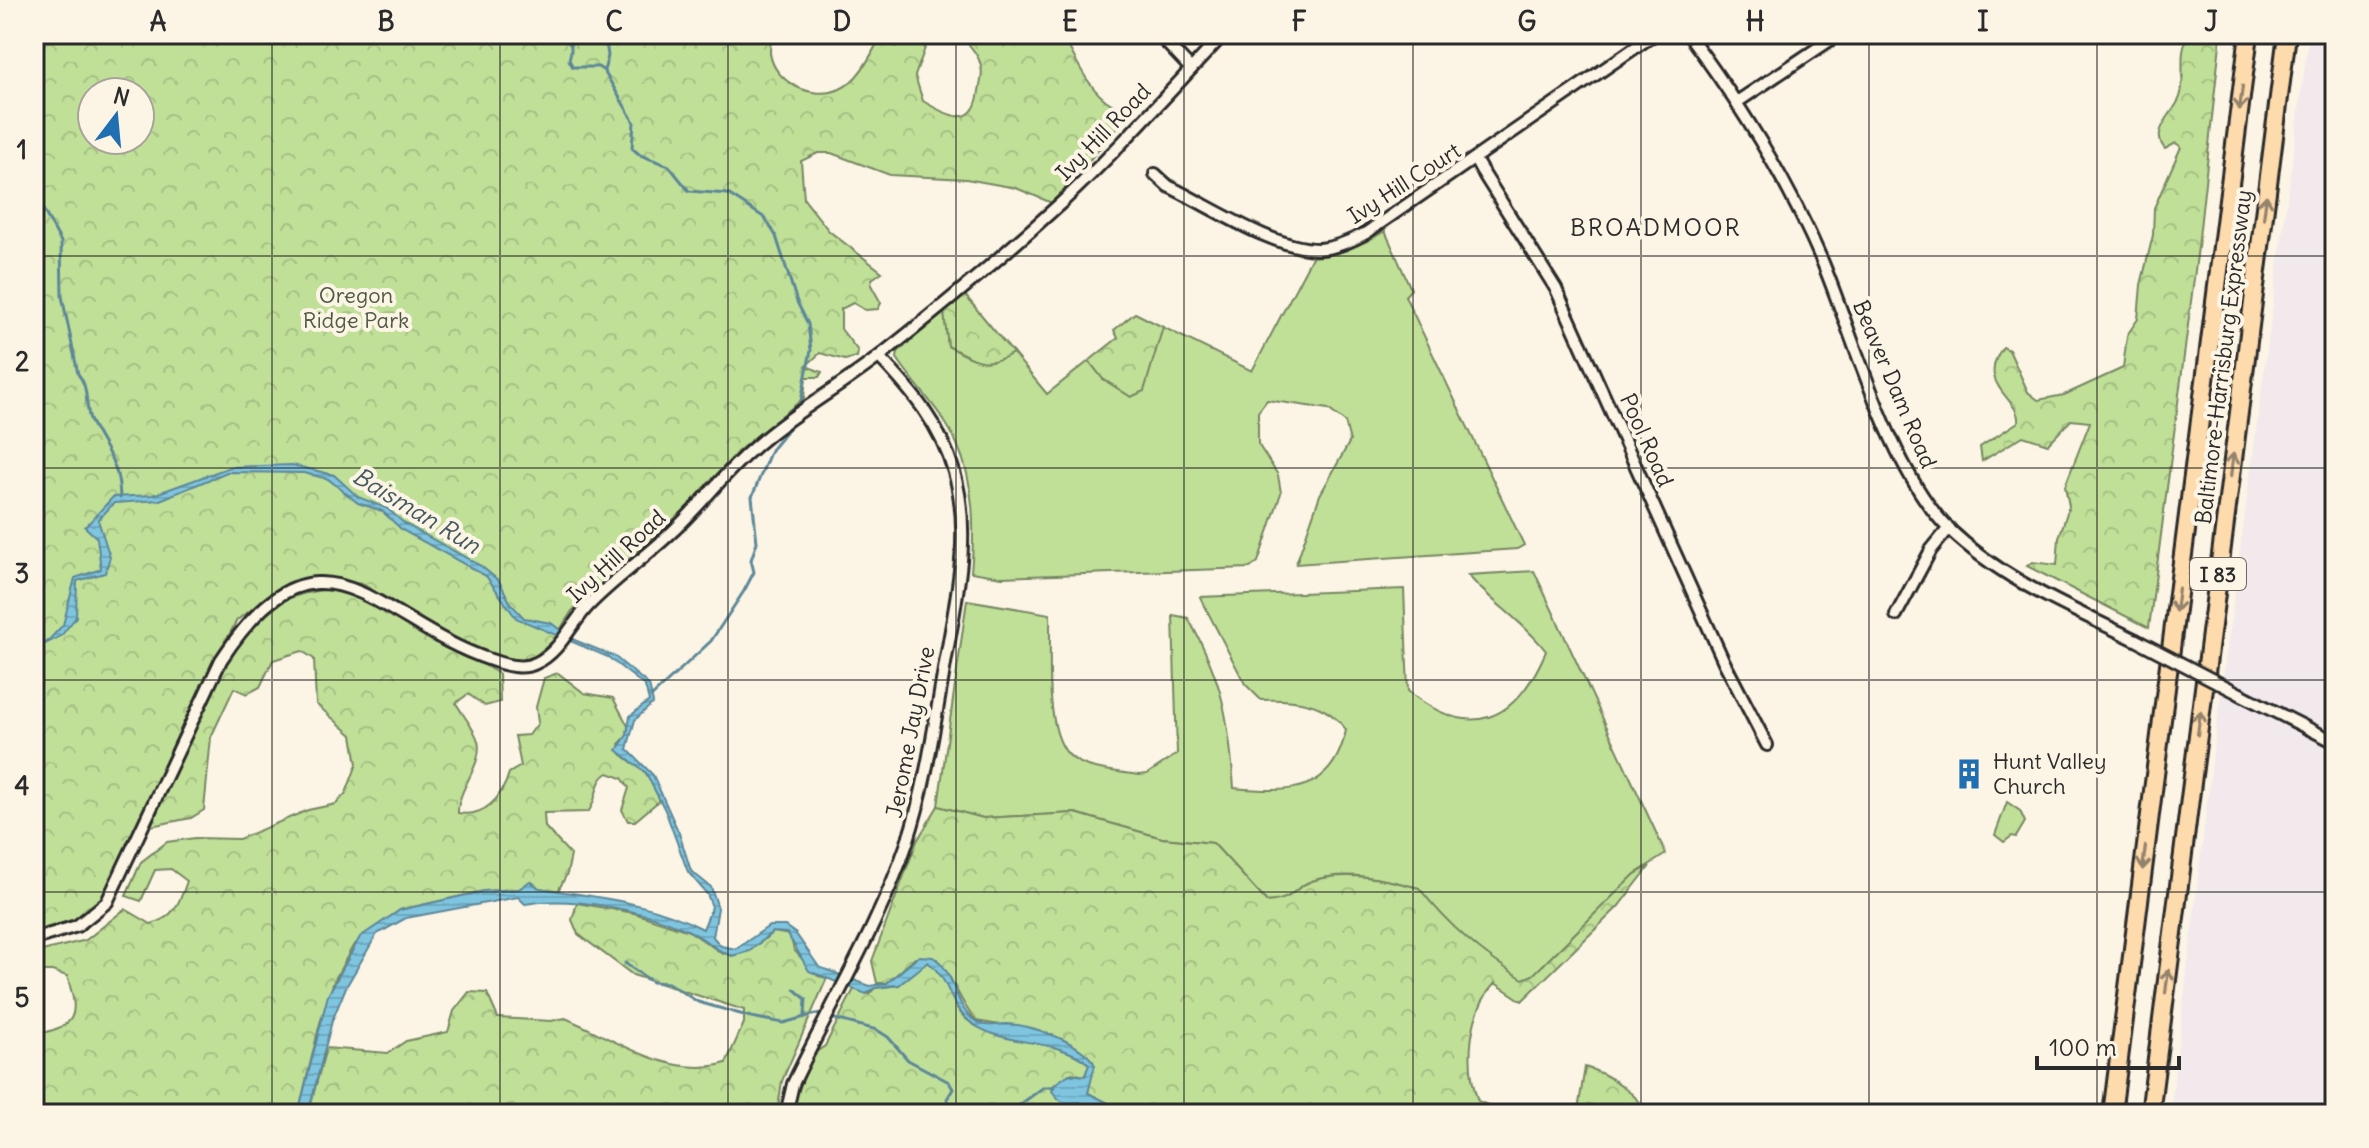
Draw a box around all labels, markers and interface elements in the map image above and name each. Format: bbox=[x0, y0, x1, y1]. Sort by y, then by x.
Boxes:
text: A bbox=[150, 5, 167, 38]
text: B bbox=[377, 5, 395, 38]
text: C bbox=[605, 5, 623, 38]
text: D bbox=[833, 5, 851, 38]
text: E bbox=[1062, 5, 1078, 38]
text: F bbox=[1292, 5, 1307, 38]
text: G bbox=[1518, 5, 1537, 38]
text: H bbox=[1746, 5, 1764, 38]
text: I bbox=[1977, 5, 1989, 38]
text: J bbox=[2204, 5, 2218, 38]
north arrow bbox=[76, 76, 156, 156]
street label: Ivy Hill Road bbox=[1050, 77, 1156, 187]
text: N bbox=[110, 81, 133, 112]
one-way arrow bbox=[2233, 84, 2248, 111]
text: 1 bbox=[17, 133, 27, 166]
street label: Ivy Hill Court bbox=[1342, 136, 1466, 230]
street label: Baltimore-Harrisburg Expressway bbox=[2189, 188, 2257, 526]
one-way arrow bbox=[2258, 195, 2273, 220]
district label: BROADMOOR bbox=[1570, 212, 1742, 242]
park label: Oregon Ridge Park bbox=[303, 281, 409, 334]
street label: Beaver Dam Road bbox=[1847, 296, 1943, 472]
text: 2 bbox=[15, 345, 29, 378]
street label: Pool Road bbox=[1614, 389, 1680, 491]
one-way arrow bbox=[2225, 453, 2240, 478]
water label: Baisman Run bbox=[348, 460, 487, 560]
street label: Ivy Hill Road bbox=[561, 503, 671, 609]
text: 3 bbox=[15, 557, 29, 590]
road number: I 83 bbox=[2190, 558, 2246, 590]
one-way arrow bbox=[2170, 586, 2185, 613]
street label: Jerome Jay Drive bbox=[880, 644, 940, 820]
one-way arrow bbox=[2192, 710, 2207, 737]
place label: Hunt Valley Church bbox=[1993, 747, 2106, 800]
building icon: Hunt Valley Church bbox=[1952, 757, 1986, 791]
text: 4 bbox=[14, 769, 30, 802]
one-way arrow bbox=[2137, 844, 2152, 871]
one-way arrow bbox=[2159, 968, 2174, 995]
text: 5 bbox=[15, 981, 30, 1014]
scale bar bbox=[2037, 1020, 2179, 1070]
text: 100 m bbox=[2049, 1032, 2117, 1062]

